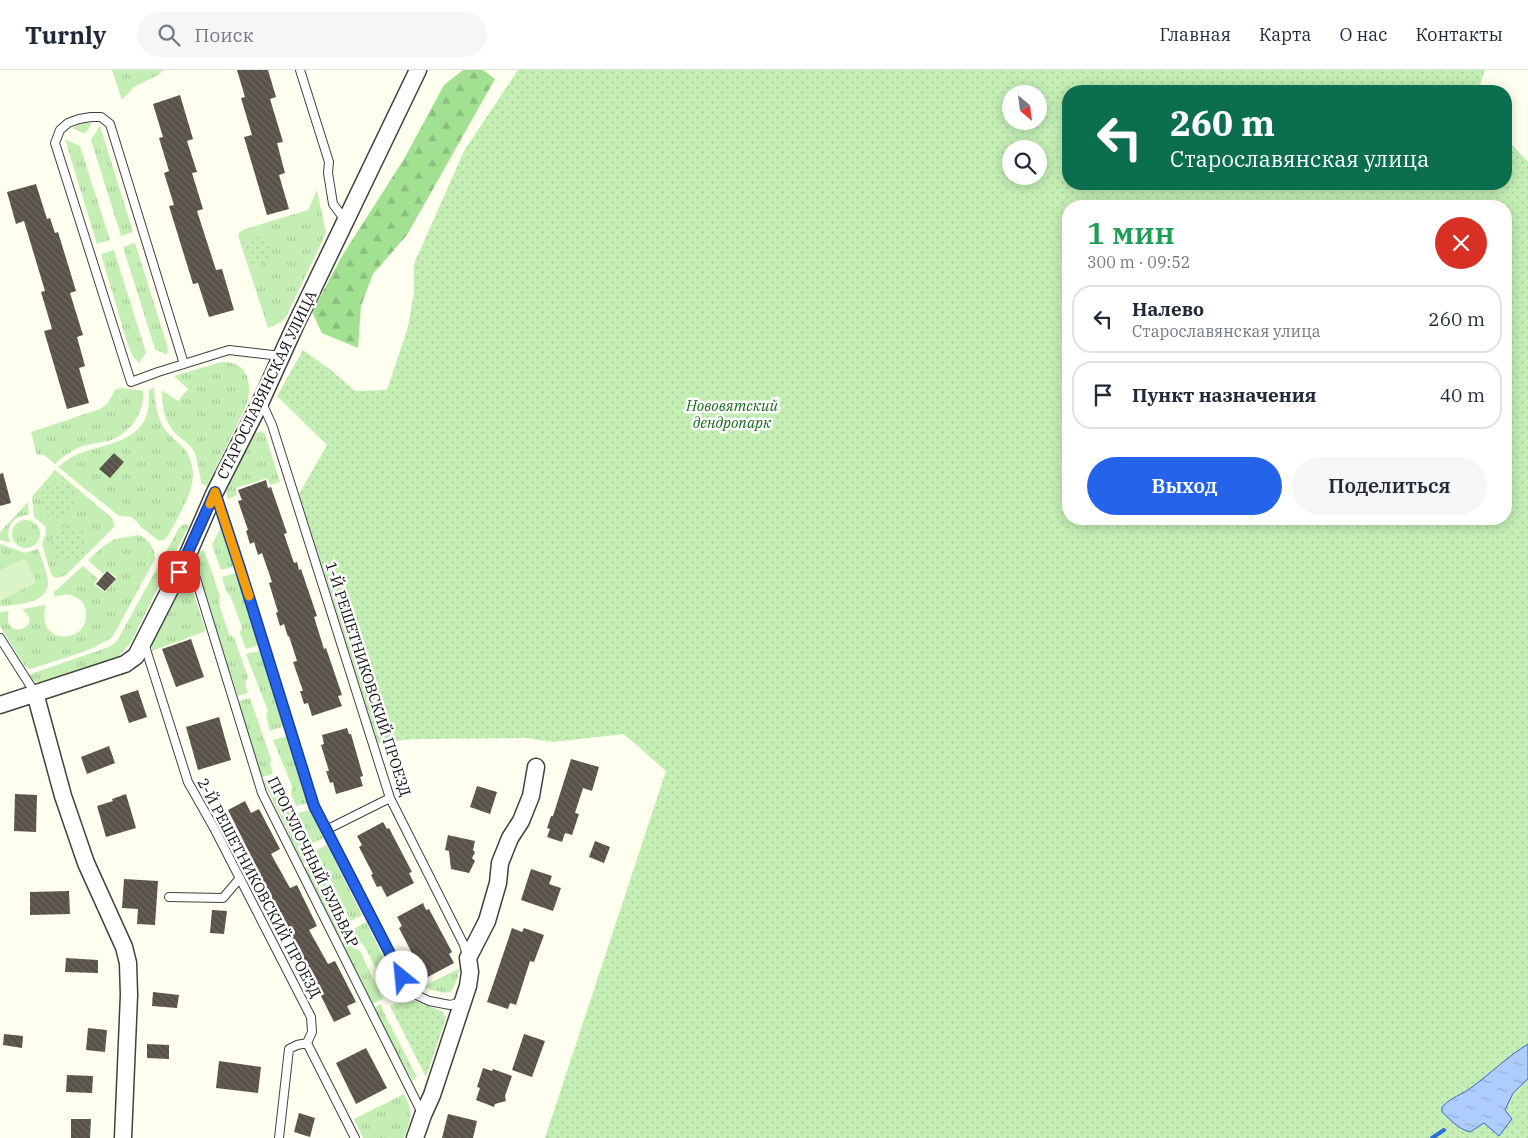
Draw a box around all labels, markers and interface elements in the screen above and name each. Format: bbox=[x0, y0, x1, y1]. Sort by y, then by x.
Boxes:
search box bbox=[137, 12, 487, 57]
text: Turnly bbox=[25, 19, 107, 51]
icon: search bbox=[155, 21, 183, 49]
text: Поиск bbox=[195, 23, 254, 47]
text: Главная bbox=[1159, 23, 1231, 46]
text: Карта bbox=[1259, 23, 1311, 46]
text: О нас bbox=[1339, 23, 1387, 46]
text: Контакты bbox=[1415, 23, 1503, 46]
north arrow bbox=[1002, 85, 1048, 130]
map controls bbox=[1002, 85, 1047, 185]
text: 260 m bbox=[1170, 100, 1275, 146]
icon: left bbox=[1087, 105, 1152, 170]
button: search bbox=[1002, 140, 1047, 185]
text: Старославянская улица bbox=[1170, 144, 1429, 173]
text: 1 мин bbox=[1087, 213, 1175, 252]
button: close bbox=[1435, 217, 1487, 269]
text: 300 m · 09:52 bbox=[1087, 252, 1190, 272]
street label: СТАРОСЛАВЯНСКАЯ УЛИЦА bbox=[212, 287, 321, 482]
text: Налево bbox=[1132, 297, 1204, 321]
icon: left bbox=[1089, 305, 1117, 333]
text: 260 m bbox=[1428, 307, 1485, 331]
text: Старославянская улица bbox=[1132, 321, 1320, 341]
icon: arrive bbox=[1089, 381, 1117, 409]
text: Пункт назначения bbox=[1132, 383, 1316, 407]
text: 40 m bbox=[1440, 383, 1485, 407]
park label: Нововятский дендропарк bbox=[685, 396, 779, 432]
button: Выход bbox=[1087, 457, 1282, 515]
button: Поделиться bbox=[1292, 457, 1487, 515]
pin bbox=[158, 551, 200, 593]
icon: arrive bbox=[165, 558, 193, 586]
street label: 1-Й РЕШЕТНИКОВСКИЙ ПРОЕЗД bbox=[321, 559, 415, 799]
street label: ПРОГУЛОЧНЫЙ БУЛЬВАР bbox=[264, 773, 363, 950]
street label: 2-Й РЕШЕТНИКОВСКИЙ ПРОЕЗД bbox=[193, 775, 326, 1001]
position arrow bbox=[375, 950, 427, 1002]

